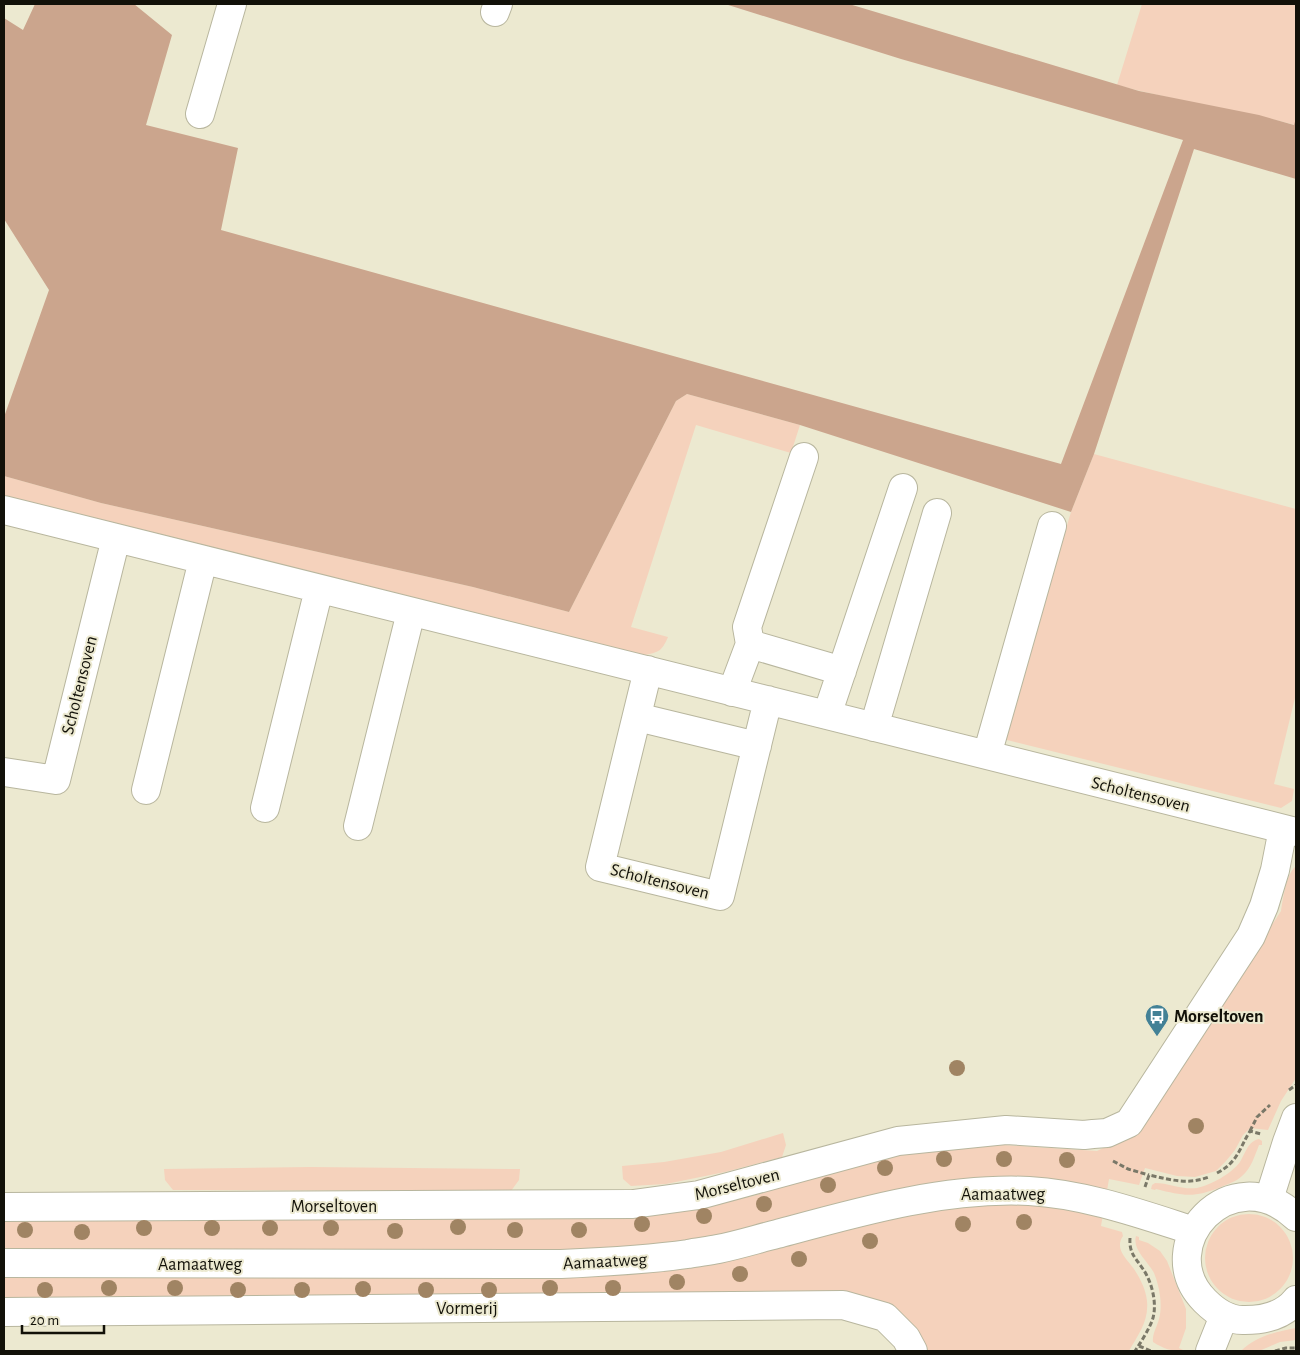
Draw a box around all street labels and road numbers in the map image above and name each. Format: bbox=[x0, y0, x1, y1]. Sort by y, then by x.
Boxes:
street label: Scholtensoven bbox=[59, 634, 101, 736]
street label: Scholtensoven bbox=[1090, 774, 1192, 816]
street label: Scholtensoven bbox=[609, 861, 711, 903]
street label: Morseltoven bbox=[693, 1166, 782, 1204]
street label: Aamaatweg bbox=[961, 1186, 1045, 1204]
street label: Morseltoven bbox=[291, 1198, 377, 1216]
street label: Aamaatweg bbox=[563, 1251, 648, 1273]
street label: Aamaatweg bbox=[158, 1256, 242, 1274]
street label: Vormerij bbox=[436, 1300, 498, 1318]

